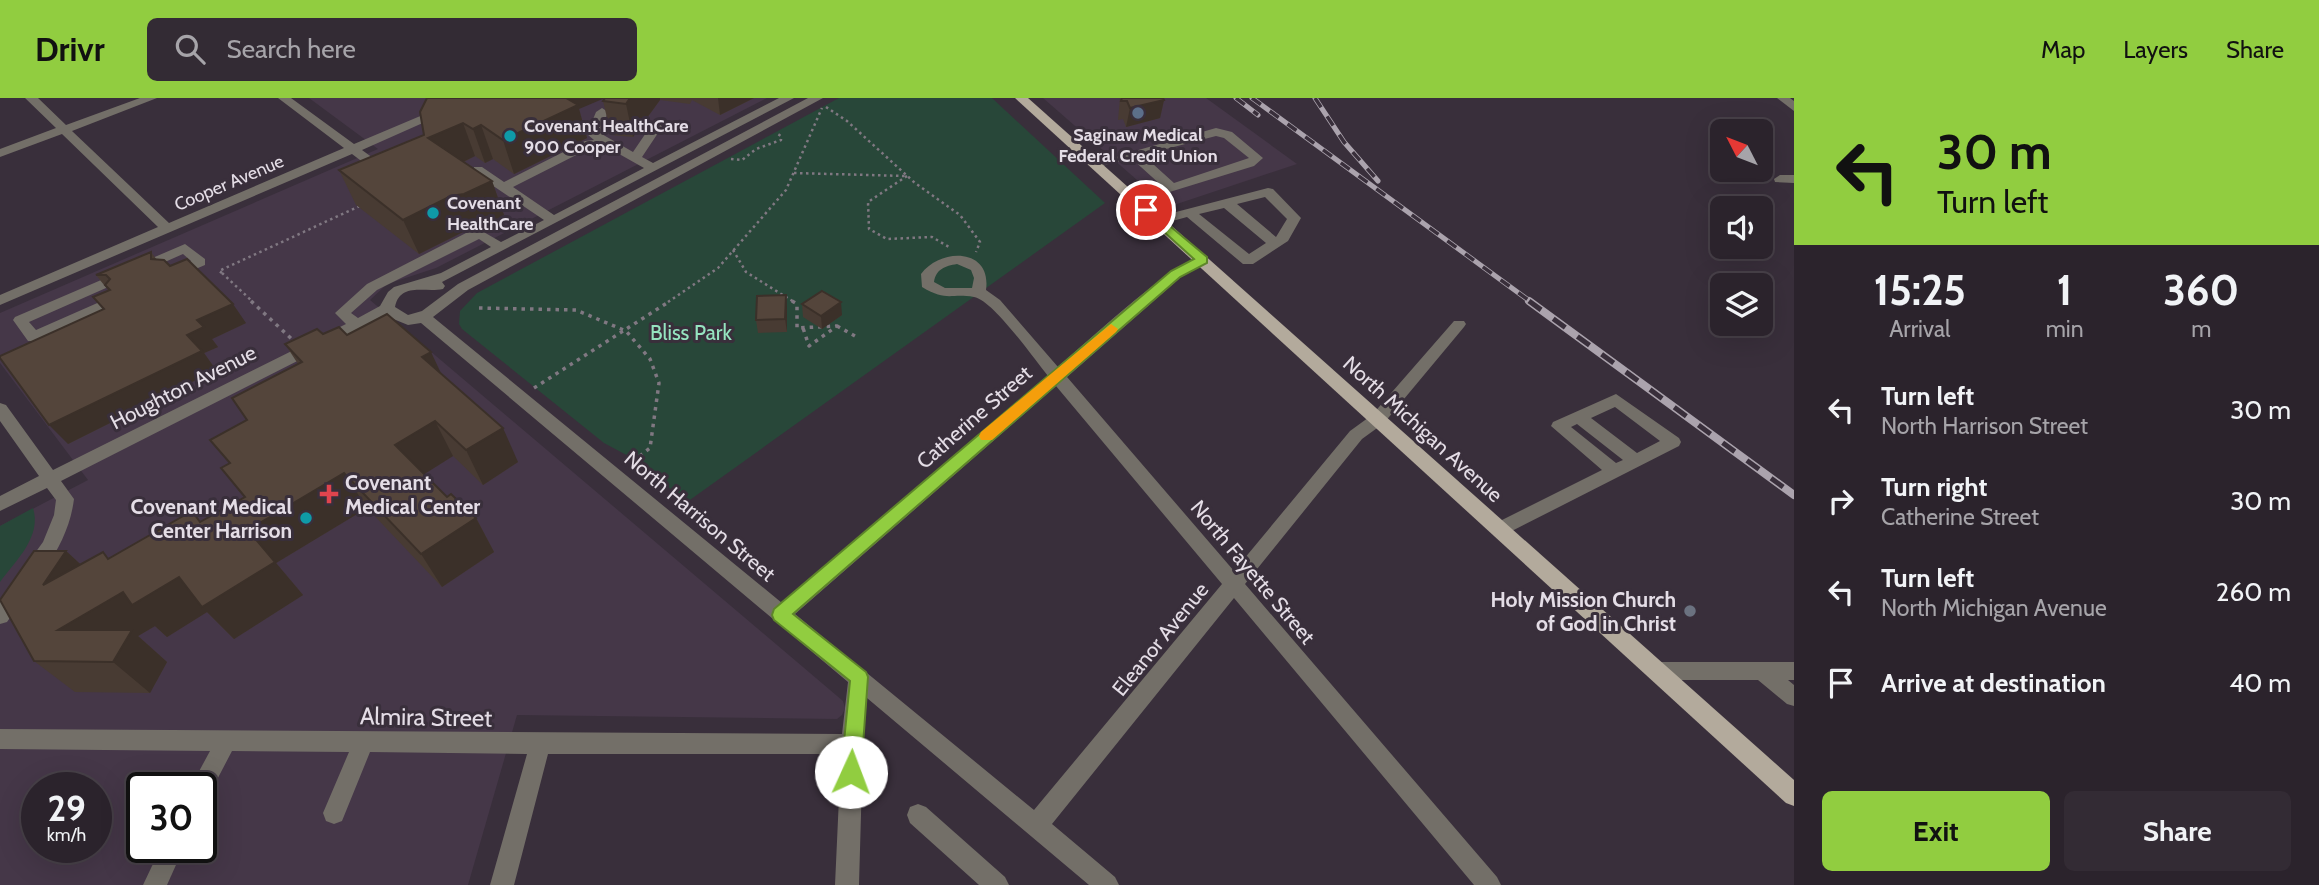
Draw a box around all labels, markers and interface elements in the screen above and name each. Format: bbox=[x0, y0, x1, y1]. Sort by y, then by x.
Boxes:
search box bbox=[147, 18, 637, 81]
text: Drivr bbox=[35, 29, 105, 69]
icon: search bbox=[171, 30, 209, 68]
text: Search here bbox=[227, 33, 356, 65]
text: Map bbox=[2041, 35, 2085, 64]
text: Layers bbox=[2123, 35, 2188, 64]
text: Share bbox=[2226, 35, 2284, 64]
marker: Saginaw Medical Federal Credit Union bbox=[1130, 105, 1146, 121]
place label: Covenant HealthCare 900 Cooper bbox=[524, 115, 689, 158]
north arrow bbox=[1710, 119, 1773, 182]
map controls bbox=[1710, 119, 1773, 336]
text: 30 m bbox=[1937, 122, 2052, 181]
place label: Saginaw Medical Federal Credit Union bbox=[1058, 124, 1218, 167]
icon: left bbox=[1822, 126, 1913, 217]
marker: Covenant HealthCare 900 Cooper bbox=[502, 128, 518, 144]
street label: Cooper Avenue bbox=[171, 150, 287, 216]
pin bbox=[1116, 180, 1176, 240]
text: Turn left bbox=[1937, 182, 2048, 221]
icon: arrive bbox=[1127, 191, 1165, 229]
place label: Covenant HealthCare bbox=[447, 192, 534, 235]
button: sound bbox=[1710, 196, 1773, 259]
marker: Covenant HealthCare bbox=[425, 205, 441, 221]
text: 15:25 bbox=[1874, 264, 1966, 316]
text: 1 bbox=[2057, 264, 2072, 316]
text: 360 bbox=[2163, 264, 2239, 316]
button: layers bbox=[1710, 273, 1773, 336]
text: Arrival bbox=[1889, 315, 1950, 343]
text: min bbox=[2046, 315, 2084, 343]
text: m bbox=[2191, 315, 2211, 343]
park label: Bliss Park bbox=[650, 320, 732, 345]
street label: Houghton Avenue bbox=[106, 339, 260, 435]
street label: North Michigan Avenue bbox=[1338, 351, 1508, 507]
street label: Catherine Street bbox=[911, 360, 1037, 474]
text: Turn left bbox=[1881, 380, 1974, 412]
icon: left bbox=[1822, 391, 1860, 429]
text: 30 m bbox=[2230, 394, 2291, 426]
text: North Harrison Street bbox=[1881, 412, 2088, 440]
street label: North Harrison Street bbox=[620, 446, 780, 586]
place label: Covenant Medical Center bbox=[345, 470, 480, 519]
text: Turn right bbox=[1881, 471, 1987, 503]
icon: right bbox=[1822, 482, 1860, 520]
marker: Covenant Medical Center bbox=[319, 484, 339, 504]
text: 30 m bbox=[2230, 485, 2291, 517]
place label: Covenant Medical Center Harrison bbox=[131, 494, 292, 543]
street label: North Fayette Street bbox=[1186, 495, 1320, 649]
text: Catherine Street bbox=[1881, 503, 2039, 531]
marker: Covenant Medical Center Harrison bbox=[298, 510, 314, 526]
text: Turn left bbox=[1881, 562, 1974, 594]
icon: left bbox=[1822, 573, 1860, 611]
text: 260 m bbox=[2216, 576, 2291, 608]
street label: Eleanor Avenue bbox=[1107, 577, 1213, 701]
place label: Holy Mission Church of God in Christ bbox=[1490, 587, 1676, 636]
text: North Michigan Avenue bbox=[1881, 594, 2107, 622]
marker: Holy Mission Church of God in Christ bbox=[1682, 603, 1698, 619]
icon: arrive bbox=[1822, 664, 1860, 702]
text: Arrive at destination bbox=[1881, 667, 2106, 699]
text: 40 m bbox=[2229, 667, 2291, 699]
street label: Almira Street bbox=[360, 701, 492, 733]
position arrow bbox=[814, 735, 888, 809]
speed limit sign: 30 bbox=[126, 772, 217, 863]
text: 29 bbox=[47, 787, 86, 830]
button: Exit bbox=[1822, 791, 2050, 871]
button: Share bbox=[2064, 791, 2291, 871]
text: km/h bbox=[47, 824, 86, 846]

